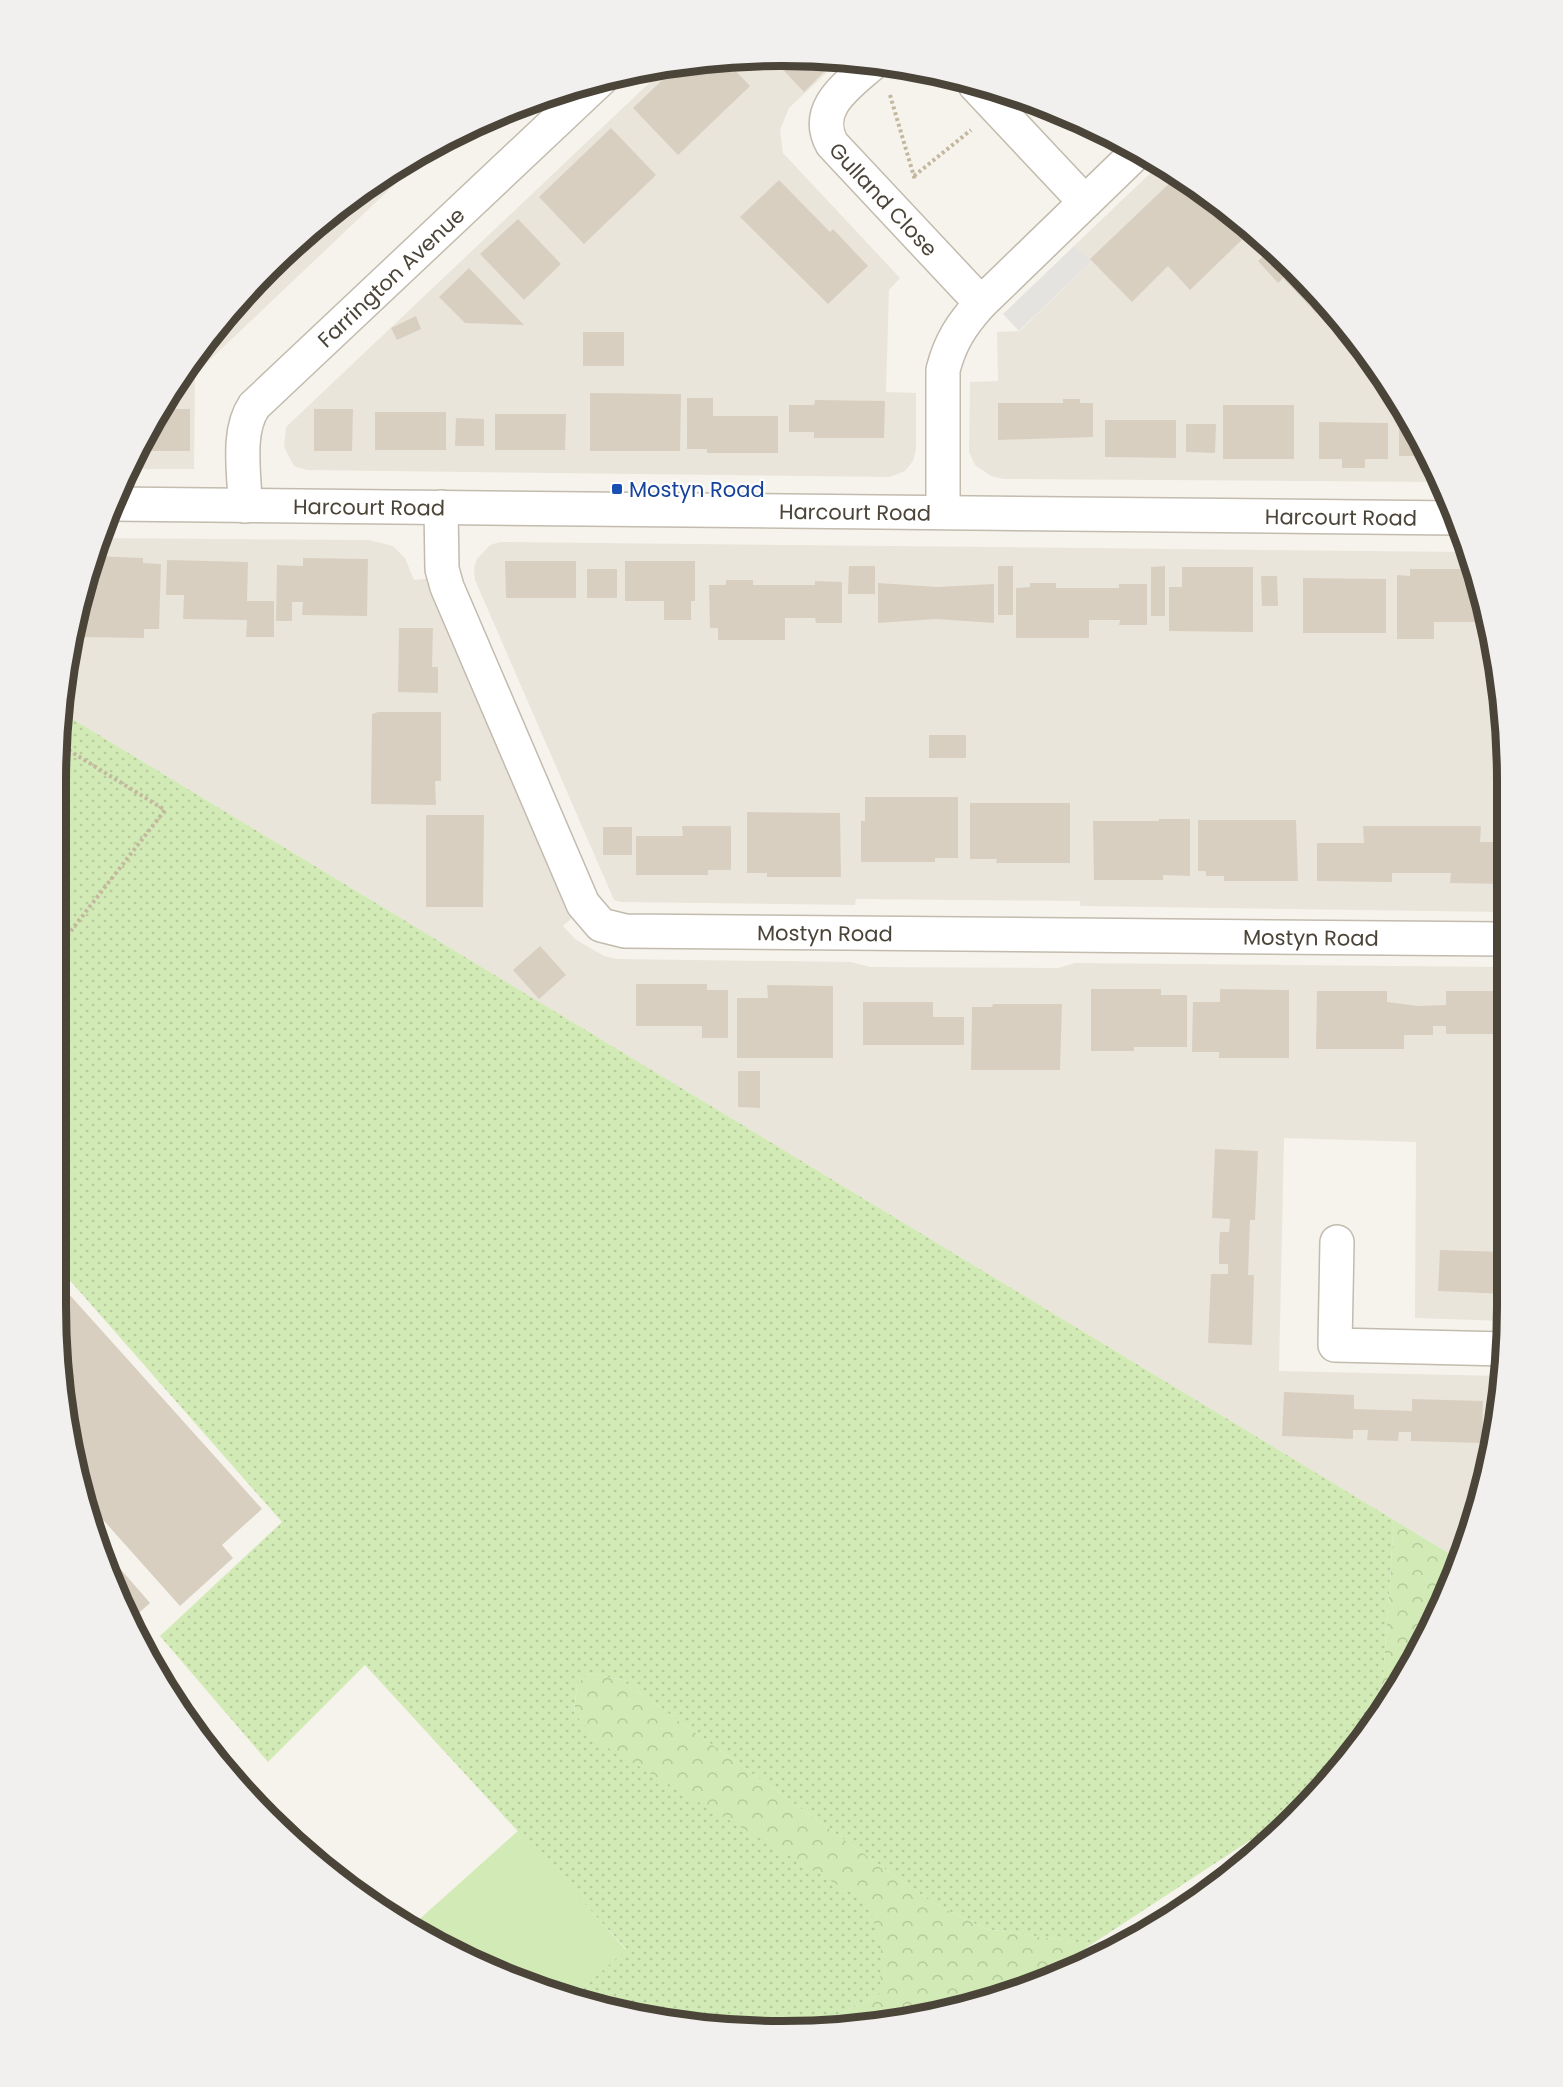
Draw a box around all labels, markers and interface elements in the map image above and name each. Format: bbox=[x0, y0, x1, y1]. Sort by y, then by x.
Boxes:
street label: Gulland Close bbox=[823, 136, 944, 262]
street label: Farrington Avenue bbox=[311, 201, 471, 354]
place label: Mostyn Road bbox=[629, 475, 765, 504]
marker: Mostyn Road bbox=[610, 482, 624, 496]
street label: Harcourt Road bbox=[293, 491, 445, 522]
street label: Harcourt Road bbox=[779, 496, 931, 527]
street label: Harcourt Road bbox=[1265, 502, 1417, 532]
street label: Mostyn Road bbox=[757, 918, 893, 948]
street label: Mostyn Road bbox=[1243, 922, 1379, 952]

